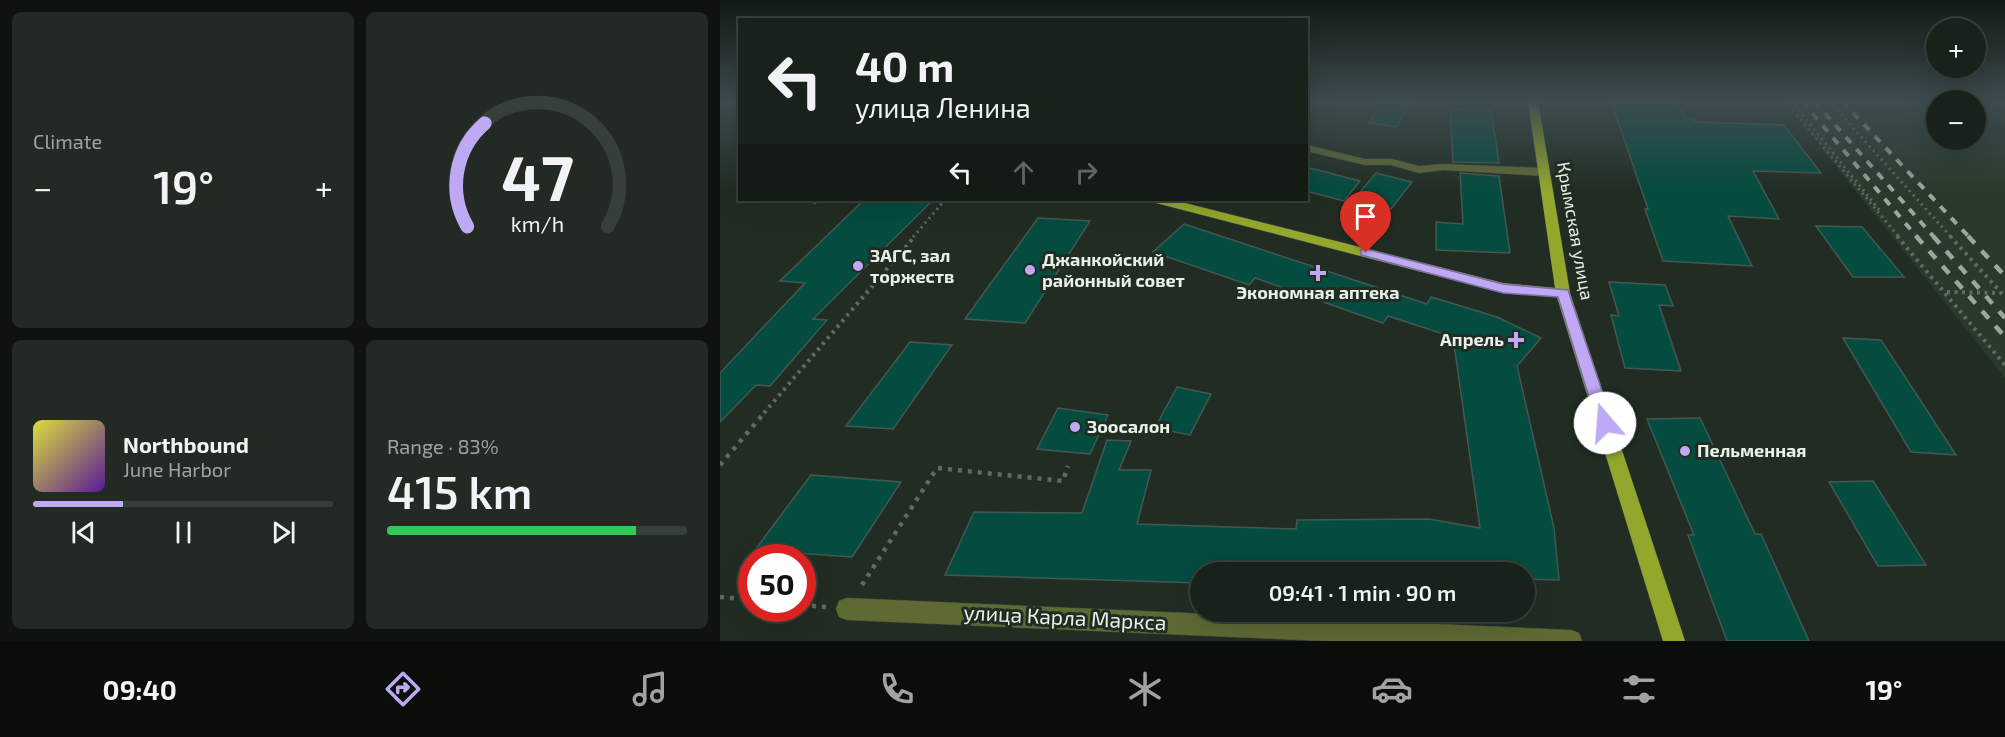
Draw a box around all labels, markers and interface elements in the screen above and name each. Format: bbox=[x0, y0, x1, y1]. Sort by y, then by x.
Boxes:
map controls bbox=[1926, 18, 1986, 150]
button: + bbox=[1926, 18, 1986, 78]
text: 40 m bbox=[855, 40, 954, 90]
icon: left bbox=[756, 42, 834, 120]
button: − bbox=[1926, 90, 1986, 150]
text: улица Ленина bbox=[855, 91, 1031, 123]
text: Climate bbox=[33, 129, 102, 153]
text: 47 bbox=[501, 139, 573, 214]
icon: left bbox=[944, 156, 977, 189]
icon: ahead bbox=[1007, 156, 1040, 189]
icon: right bbox=[1070, 156, 1103, 189]
text: 19° bbox=[153, 159, 214, 213]
street label: Крымская улица bbox=[1553, 160, 1599, 302]
text: − bbox=[33, 167, 52, 207]
text: + bbox=[315, 167, 333, 207]
pin bbox=[1340, 191, 1391, 253]
icon: arrive bbox=[1349, 200, 1382, 233]
text: km/h bbox=[510, 211, 564, 236]
place label: ЗАГС, зал торжеств bbox=[870, 244, 954, 287]
place label: Джанкойский районный совет bbox=[1042, 248, 1185, 291]
marker: ЗАГС, зал торжеств bbox=[851, 259, 865, 273]
marker: Джанкойский районный совет bbox=[1023, 263, 1037, 277]
marker: Экономная аптека bbox=[1311, 266, 1325, 280]
place label: Экономная аптека bbox=[1236, 281, 1400, 303]
place label: Апрель bbox=[1440, 328, 1504, 350]
marker: Апрель bbox=[1509, 333, 1523, 347]
position arrow bbox=[1573, 391, 1637, 455]
place label: Зоосалон bbox=[1087, 415, 1170, 437]
marker: Зоосалон bbox=[1068, 420, 1082, 434]
text: Northbound bbox=[123, 431, 249, 457]
text: Range · 83% bbox=[387, 434, 499, 458]
place label: Пельменная bbox=[1697, 439, 1807, 461]
marker: Пельменная bbox=[1678, 444, 1692, 458]
text: June Harbor bbox=[123, 457, 231, 481]
text: 415 km bbox=[387, 464, 532, 518]
icon: previous bbox=[67, 516, 100, 549]
icon: pause bbox=[167, 516, 200, 549]
icon: next bbox=[267, 516, 300, 549]
speed limit sign: 50 bbox=[738, 544, 816, 622]
text: 09:41 · 1 min · 90 m bbox=[1269, 579, 1456, 605]
street label: улица Карла Маркса bbox=[963, 599, 1167, 635]
icon: directions bbox=[382, 668, 424, 710]
icon: music bbox=[629, 668, 671, 710]
icon: phone bbox=[876, 668, 918, 710]
icon: climate bbox=[1124, 668, 1166, 710]
icon: car bbox=[1371, 668, 1413, 710]
icon: filters bbox=[1618, 668, 1660, 710]
text: 09:40 bbox=[103, 673, 177, 705]
text: 19° bbox=[1865, 673, 1902, 705]

